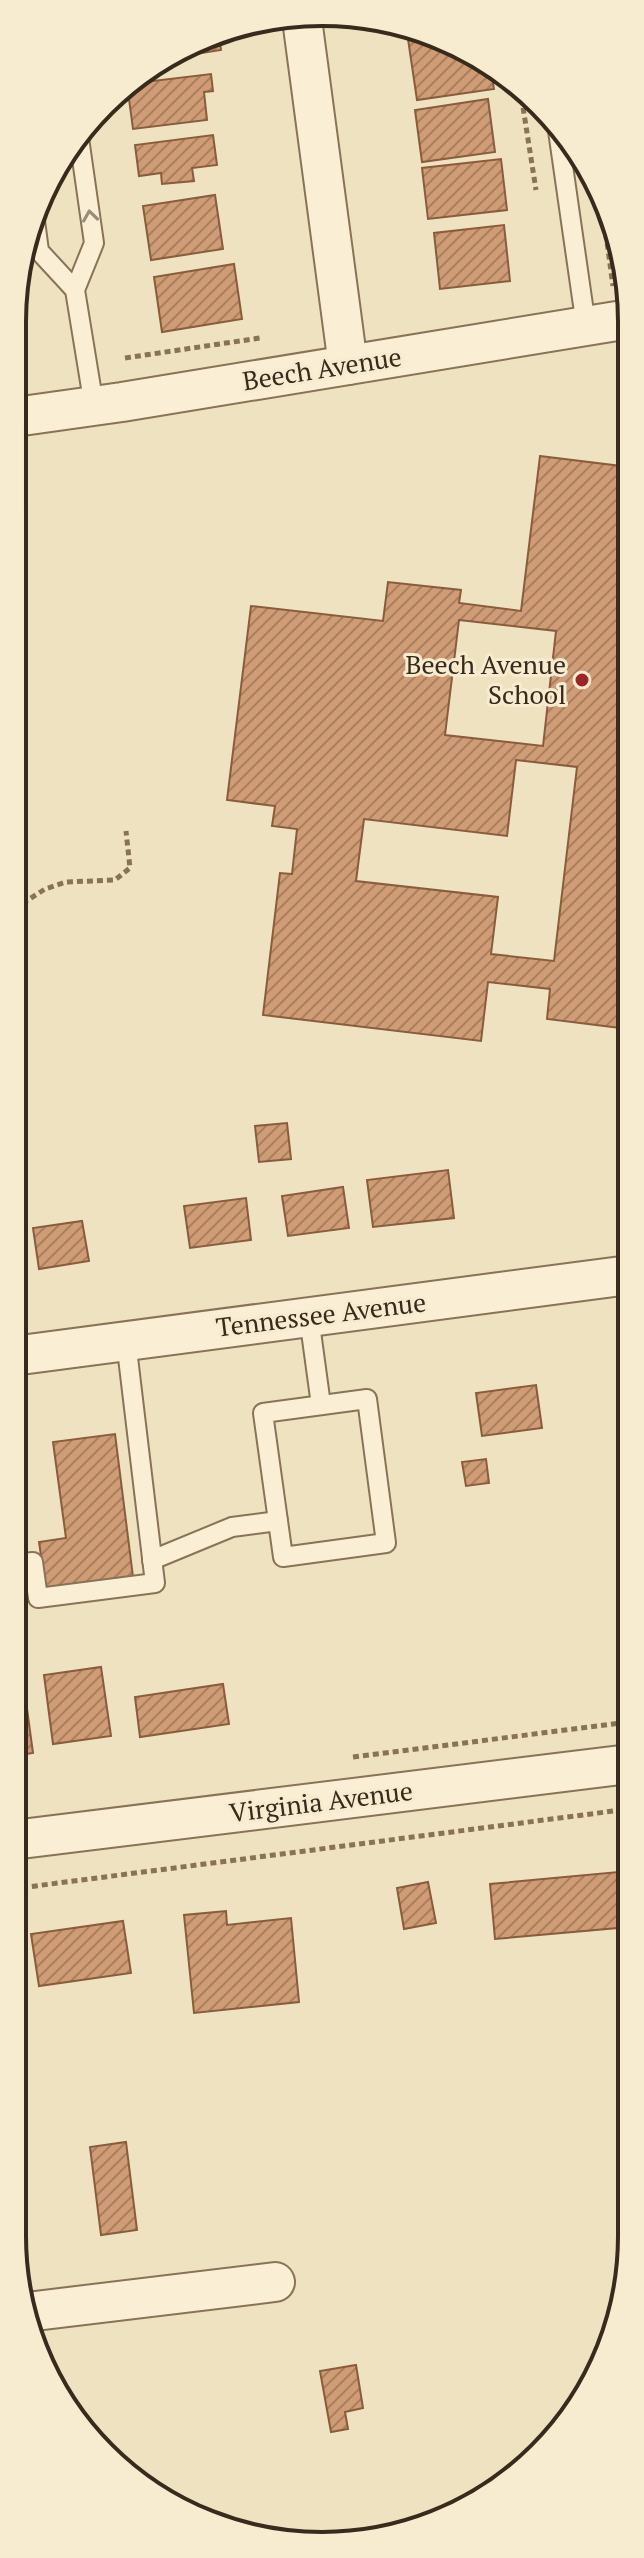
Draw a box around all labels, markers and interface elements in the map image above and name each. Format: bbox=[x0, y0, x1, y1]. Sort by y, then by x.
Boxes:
one-way arrow bbox=[82, 209, 99, 223]
street label: Beech Avenue bbox=[240, 339, 404, 397]
place label: Beech Avenue School bbox=[406, 647, 566, 711]
marker: Beech Avenue School bbox=[573, 671, 591, 689]
street label: Tennessee Avenue bbox=[214, 1284, 428, 1344]
street label: Virginia Avenue bbox=[227, 1773, 414, 1829]

